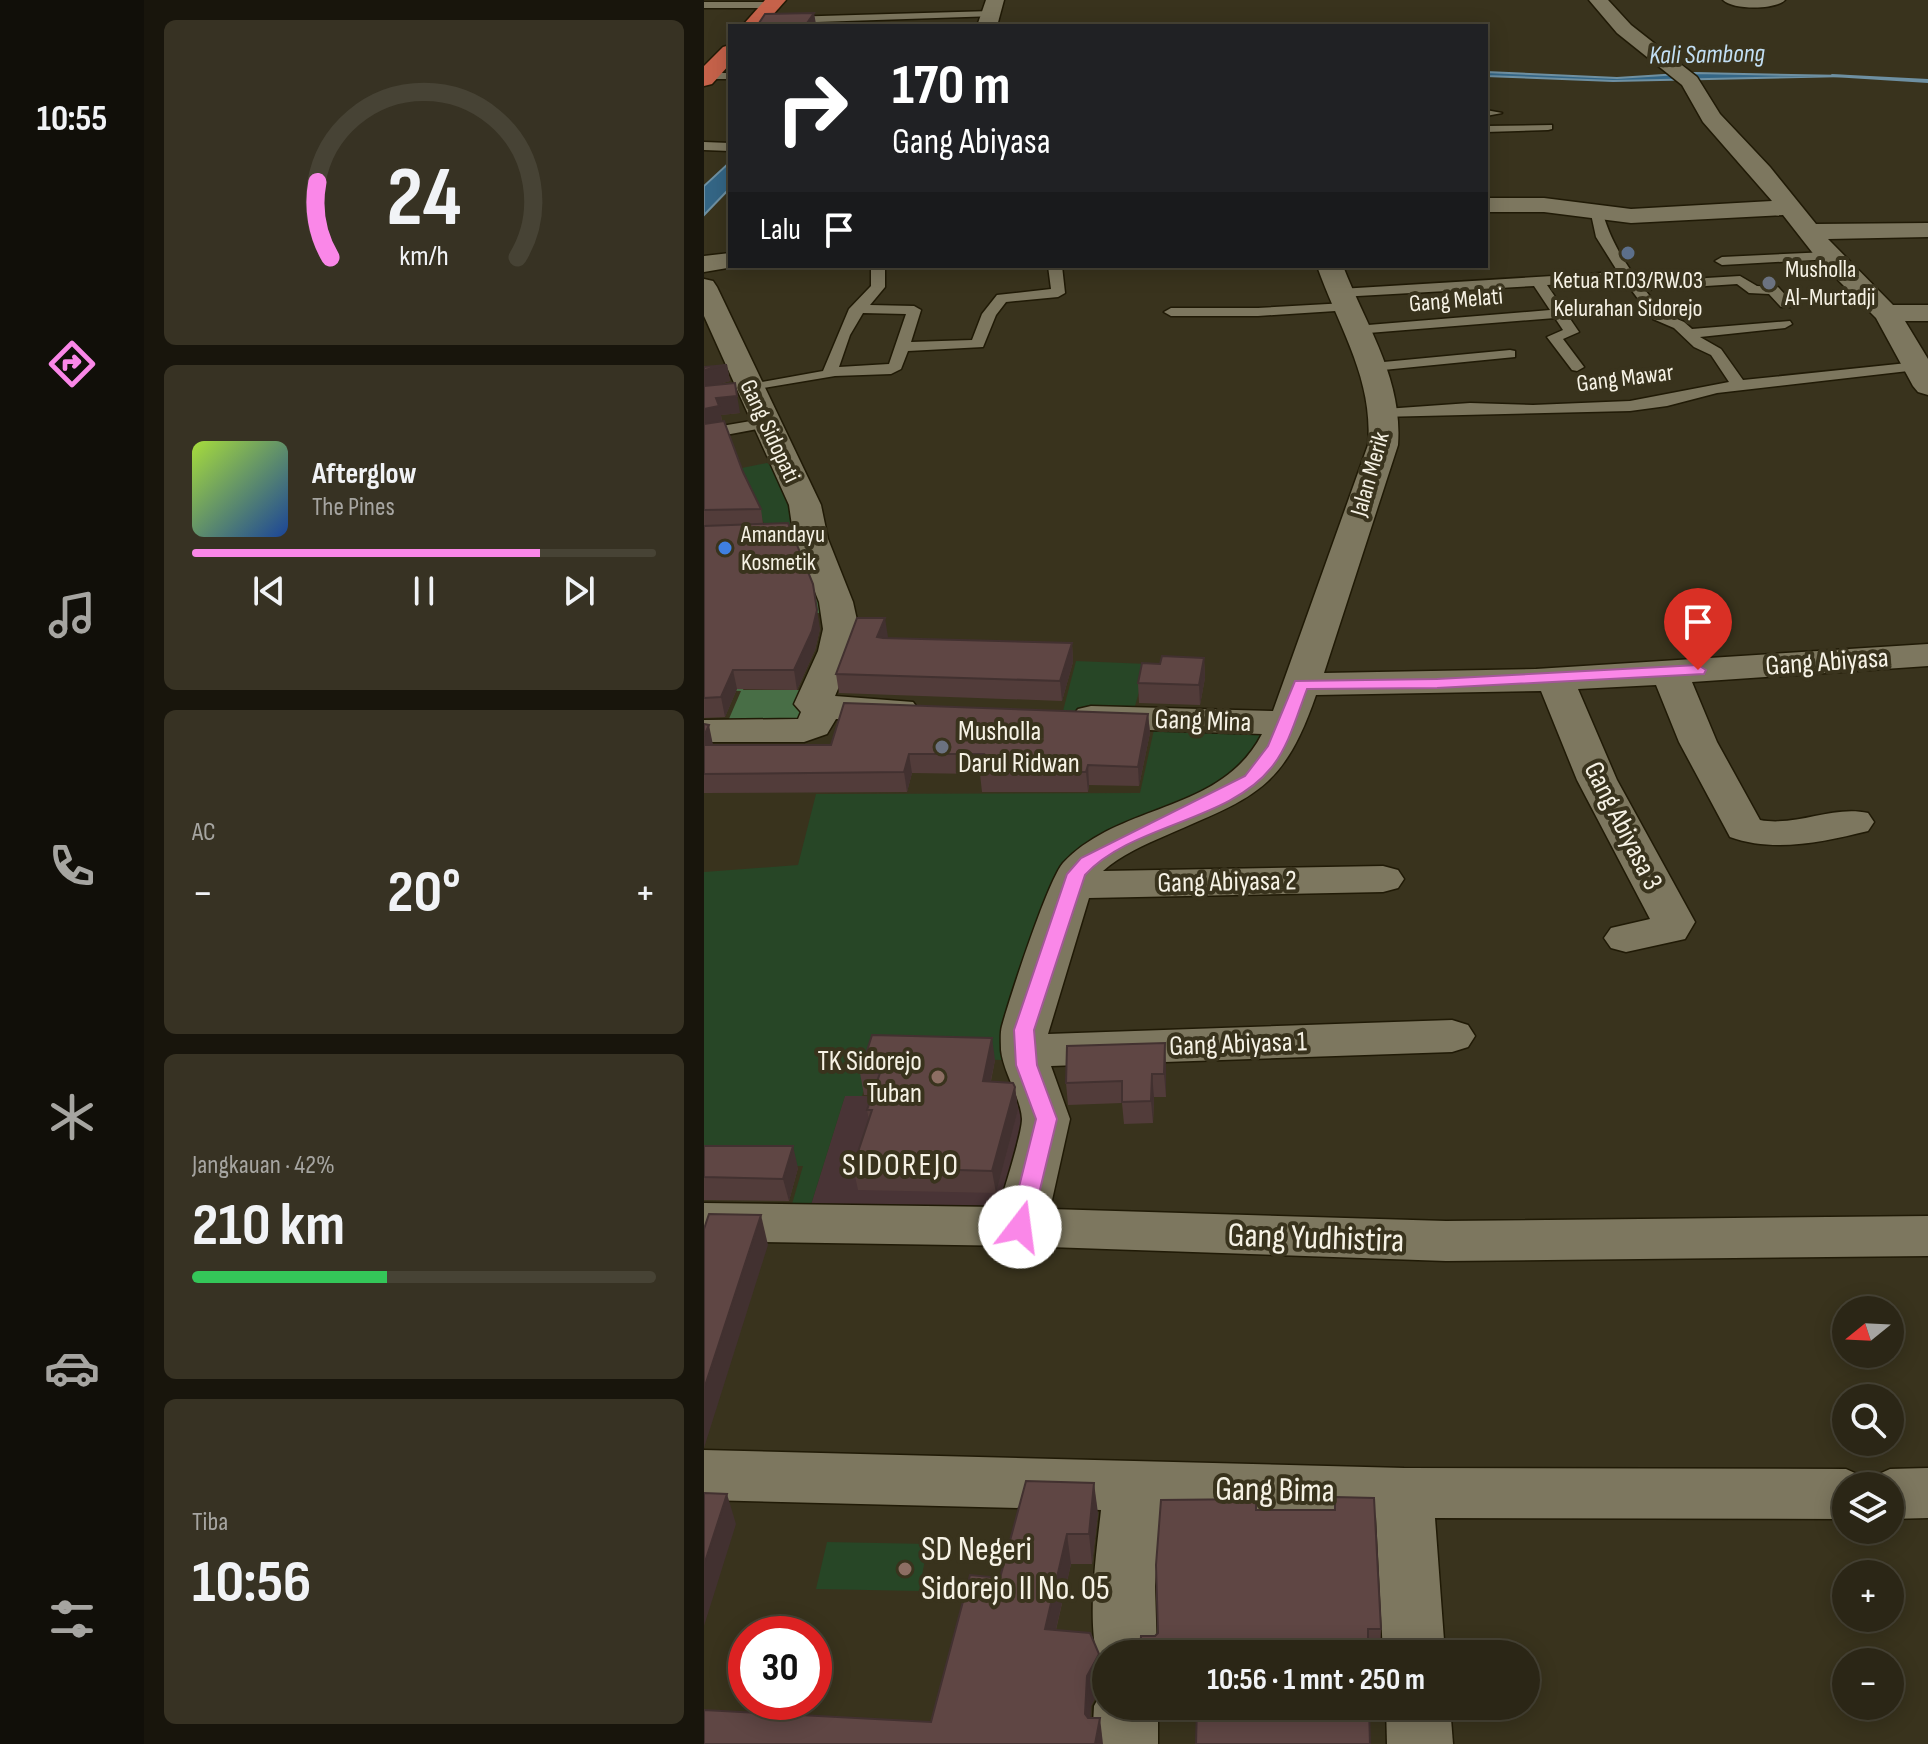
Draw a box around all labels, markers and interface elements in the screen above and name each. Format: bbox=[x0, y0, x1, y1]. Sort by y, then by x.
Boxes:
water label: Kali Sambong bbox=[1649, 38, 1766, 72]
text: 170 m bbox=[892, 53, 1010, 120]
icon: right bbox=[760, 56, 864, 160]
text: 10:55 bbox=[37, 98, 107, 141]
text: Gang Abiyasa bbox=[892, 121, 1051, 164]
text: 24 bbox=[387, 149, 461, 249]
icon: arrive bbox=[817, 208, 861, 252]
text: Lalu bbox=[760, 212, 801, 248]
text: km/h bbox=[399, 240, 449, 275]
marker: Ketua RT.03/RW.03 Kelurahan Sidorejo bbox=[1619, 244, 1637, 262]
place label: Musholla Al-Murtadji bbox=[1784, 255, 1876, 312]
place label: Ketua RT.03/RW.03 Kelurahan Sidorejo bbox=[1553, 266, 1703, 323]
marker: Musholla Al-Murtadji bbox=[1760, 274, 1778, 292]
street label: Gang Melati bbox=[1408, 281, 1504, 319]
icon: directions bbox=[44, 336, 100, 392]
street label: Gang Mawar bbox=[1575, 358, 1675, 398]
street label: Gang Sidopati bbox=[734, 375, 806, 487]
street label: Jalan Merik bbox=[1344, 428, 1396, 520]
text: Afterglow bbox=[312, 456, 417, 492]
text: The Pines bbox=[312, 492, 395, 523]
place label: Amandayu Kosmetik bbox=[740, 520, 825, 577]
marker: Amandayu Kosmetik bbox=[716, 539, 734, 557]
icon: previous bbox=[247, 569, 291, 613]
icon: pause bbox=[402, 569, 446, 613]
icon: next bbox=[557, 569, 601, 613]
icon: music bbox=[44, 587, 100, 643]
pin bbox=[1664, 588, 1732, 670]
icon: arrive bbox=[1676, 600, 1720, 644]
street label: Gang Abiyasa bbox=[1764, 641, 1890, 683]
street label: Gang Mina bbox=[1154, 703, 1252, 739]
place label: Musholla Darul Ridwan bbox=[958, 715, 1080, 780]
marker: Musholla Darul Ridwan bbox=[933, 738, 951, 756]
street label: Gang Abiyasa 3 bbox=[1577, 756, 1669, 896]
text: AC bbox=[192, 817, 216, 848]
icon: phone bbox=[44, 838, 100, 894]
text: 20° bbox=[387, 857, 461, 929]
street label: Gang Abiyasa 2 bbox=[1157, 864, 1297, 900]
text: − bbox=[192, 867, 214, 920]
text: + bbox=[634, 867, 656, 920]
street label: Gang Abiyasa 1 bbox=[1169, 1025, 1307, 1063]
place label: TK Sidorejo Tuban bbox=[817, 1045, 922, 1110]
marker: TK Sidorejo Tuban bbox=[929, 1068, 947, 1086]
icon: climate bbox=[44, 1089, 100, 1145]
district label: SIDOREJO bbox=[842, 1146, 960, 1185]
text: Jangkauan · 42% bbox=[192, 1150, 335, 1181]
position arrow bbox=[978, 1185, 1062, 1269]
text: 210 km bbox=[192, 1190, 345, 1262]
street label: Gang Yudhistira bbox=[1227, 1214, 1405, 1262]
north arrow bbox=[1832, 1296, 1904, 1368]
map controls bbox=[1832, 1296, 1904, 1720]
icon: car bbox=[44, 1340, 100, 1396]
button: search bbox=[1832, 1384, 1904, 1456]
street label: Gang Bima bbox=[1215, 1468, 1335, 1512]
button: layers bbox=[1832, 1472, 1904, 1544]
text: Tiba bbox=[192, 1507, 228, 1538]
place label: SD Negeri Sidorejo II No. 05 bbox=[921, 1529, 1110, 1609]
text: 10:56 bbox=[192, 1547, 311, 1619]
marker: SD Negeri Sidorejo II No. 05 bbox=[896, 1560, 914, 1578]
button: + bbox=[1832, 1560, 1904, 1632]
icon: filters bbox=[44, 1591, 100, 1647]
speed limit sign: 30 bbox=[728, 1616, 832, 1720]
button: − bbox=[1832, 1648, 1904, 1720]
text: 10:56 · 1 mnt · 250 m bbox=[1207, 1662, 1425, 1698]

